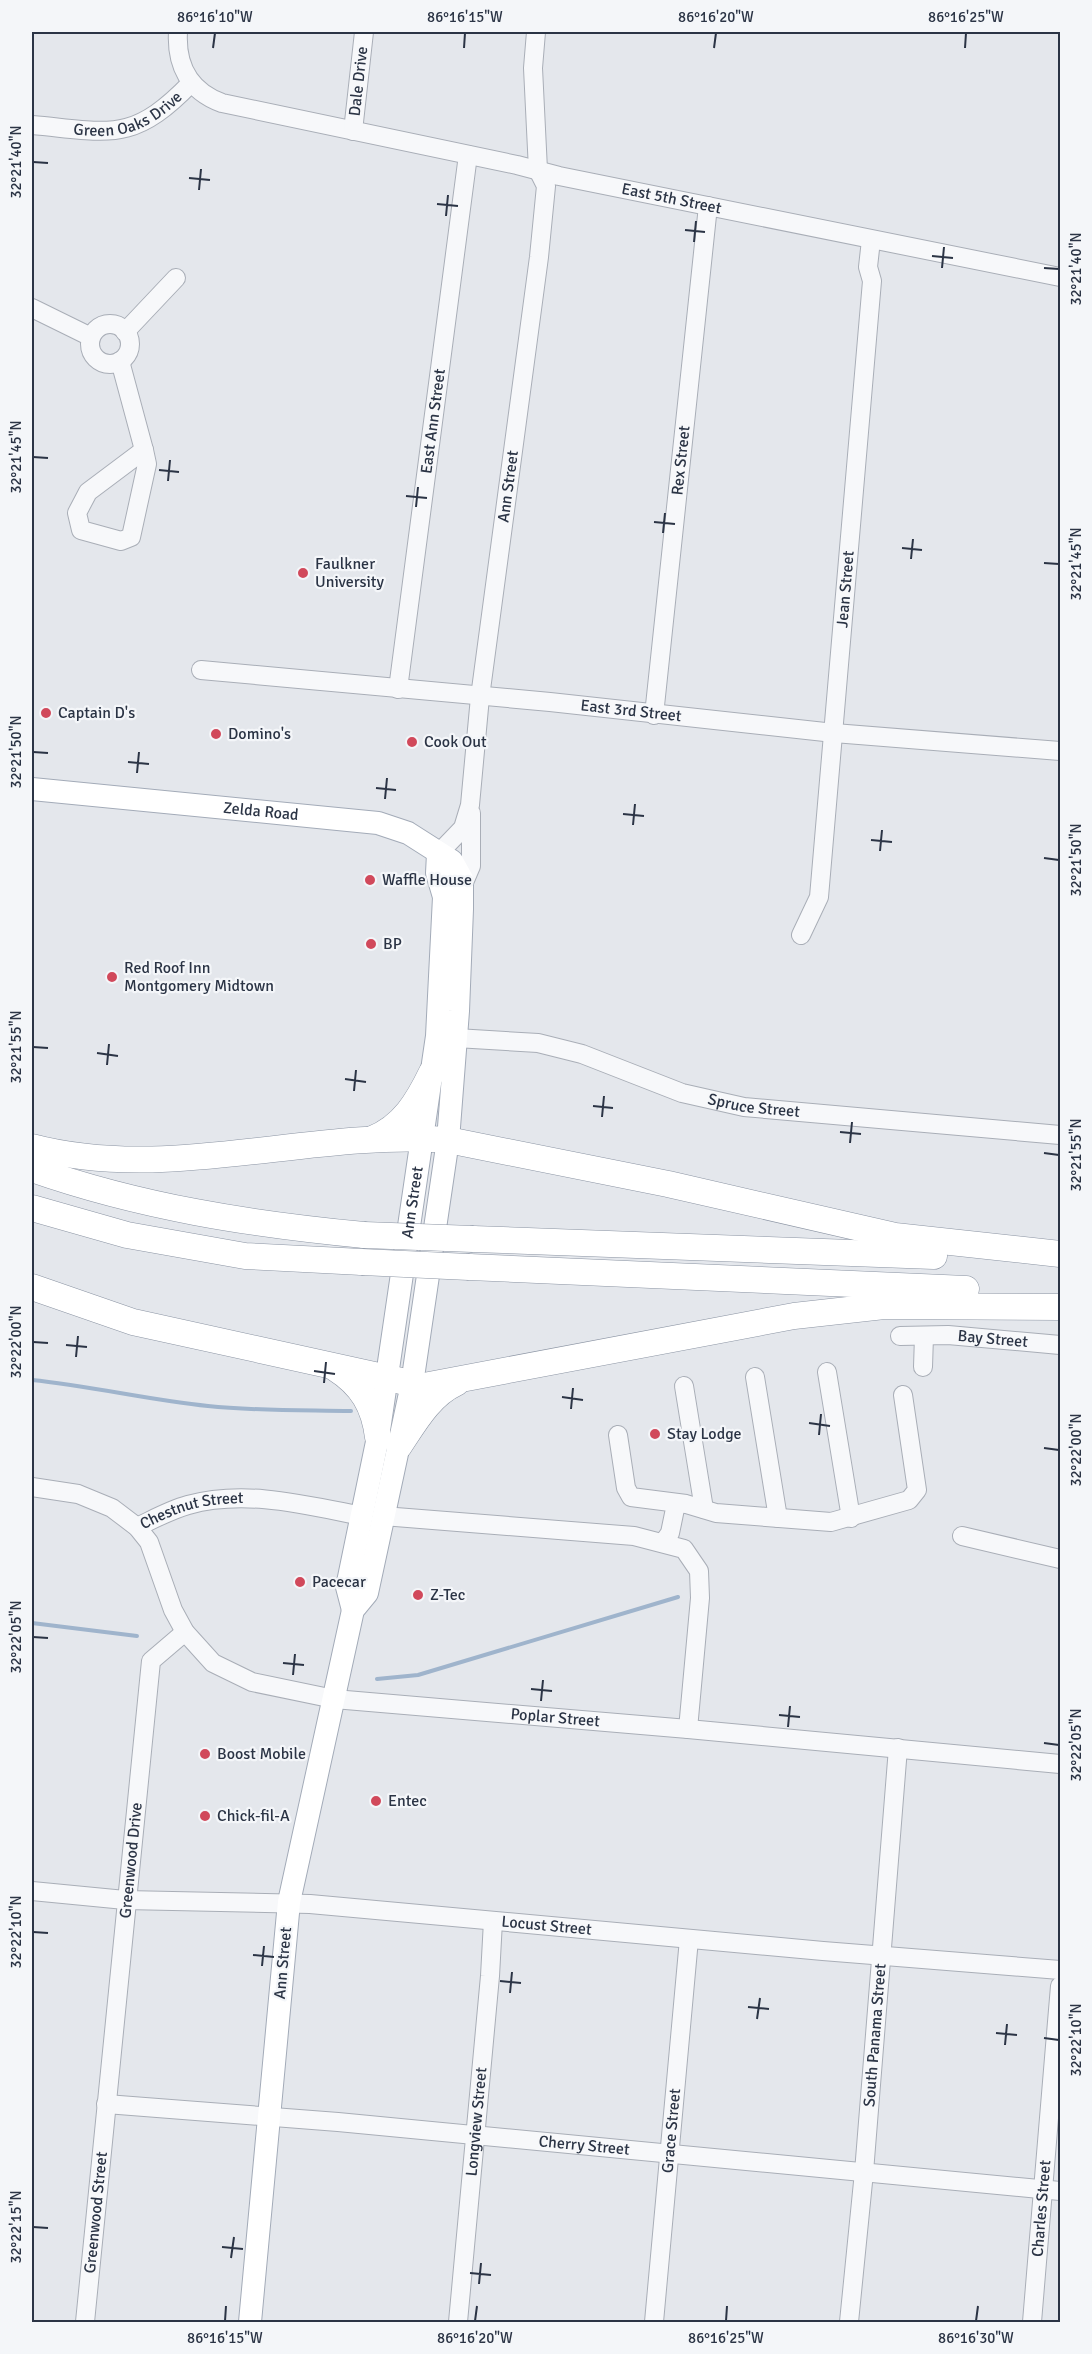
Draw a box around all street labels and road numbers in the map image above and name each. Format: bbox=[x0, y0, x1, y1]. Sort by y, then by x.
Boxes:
street label: Dale Drive bbox=[345, 45, 372, 117]
street label: Green Oaks Drive bbox=[72, 87, 186, 141]
street label: East 5th Street bbox=[620, 179, 724, 219]
street label: East Ann Street bbox=[416, 367, 450, 475]
street label: Rex Street bbox=[667, 424, 695, 496]
street label: Ann Street bbox=[494, 449, 523, 524]
street label: Jean Street bbox=[832, 549, 859, 629]
street label: East 3rd Street bbox=[580, 695, 683, 726]
street label: Zelda Road bbox=[222, 798, 300, 825]
street label: Spruce Street bbox=[706, 1089, 801, 1122]
street label: Ann Street bbox=[397, 1165, 428, 1240]
street label: Bay Street bbox=[957, 1326, 1029, 1352]
street label: Chestnut Street bbox=[137, 1488, 244, 1534]
street label: Poplar Street bbox=[510, 1704, 601, 1732]
street label: Greenwood Drive bbox=[115, 1801, 147, 1919]
street label: Locust Street bbox=[501, 1912, 593, 1940]
street label: Ann Street bbox=[270, 1926, 296, 2000]
street label: South Panama Street bbox=[859, 1962, 891, 2108]
street label: Longview Street bbox=[462, 2066, 492, 2177]
street label: Grace Street bbox=[658, 2087, 685, 2174]
street label: Cherry Street bbox=[538, 2131, 631, 2160]
street label: Greenwood Street bbox=[80, 2150, 112, 2274]
street label: Charles Street bbox=[1027, 2159, 1056, 2258]

